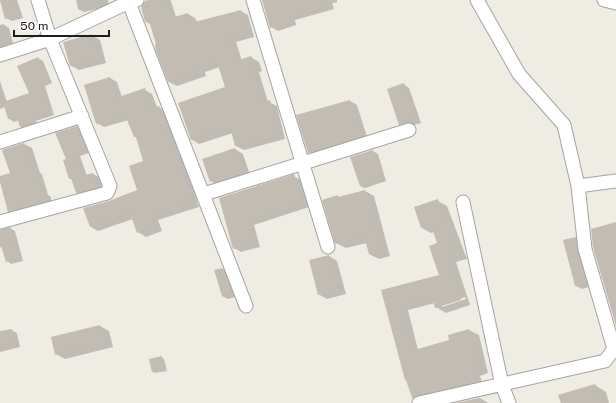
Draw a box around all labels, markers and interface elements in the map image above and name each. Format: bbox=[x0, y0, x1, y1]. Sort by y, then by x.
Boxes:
scale bar bbox=[14, 12, 109, 38]
text: 50 m bbox=[20, 19, 48, 33]

